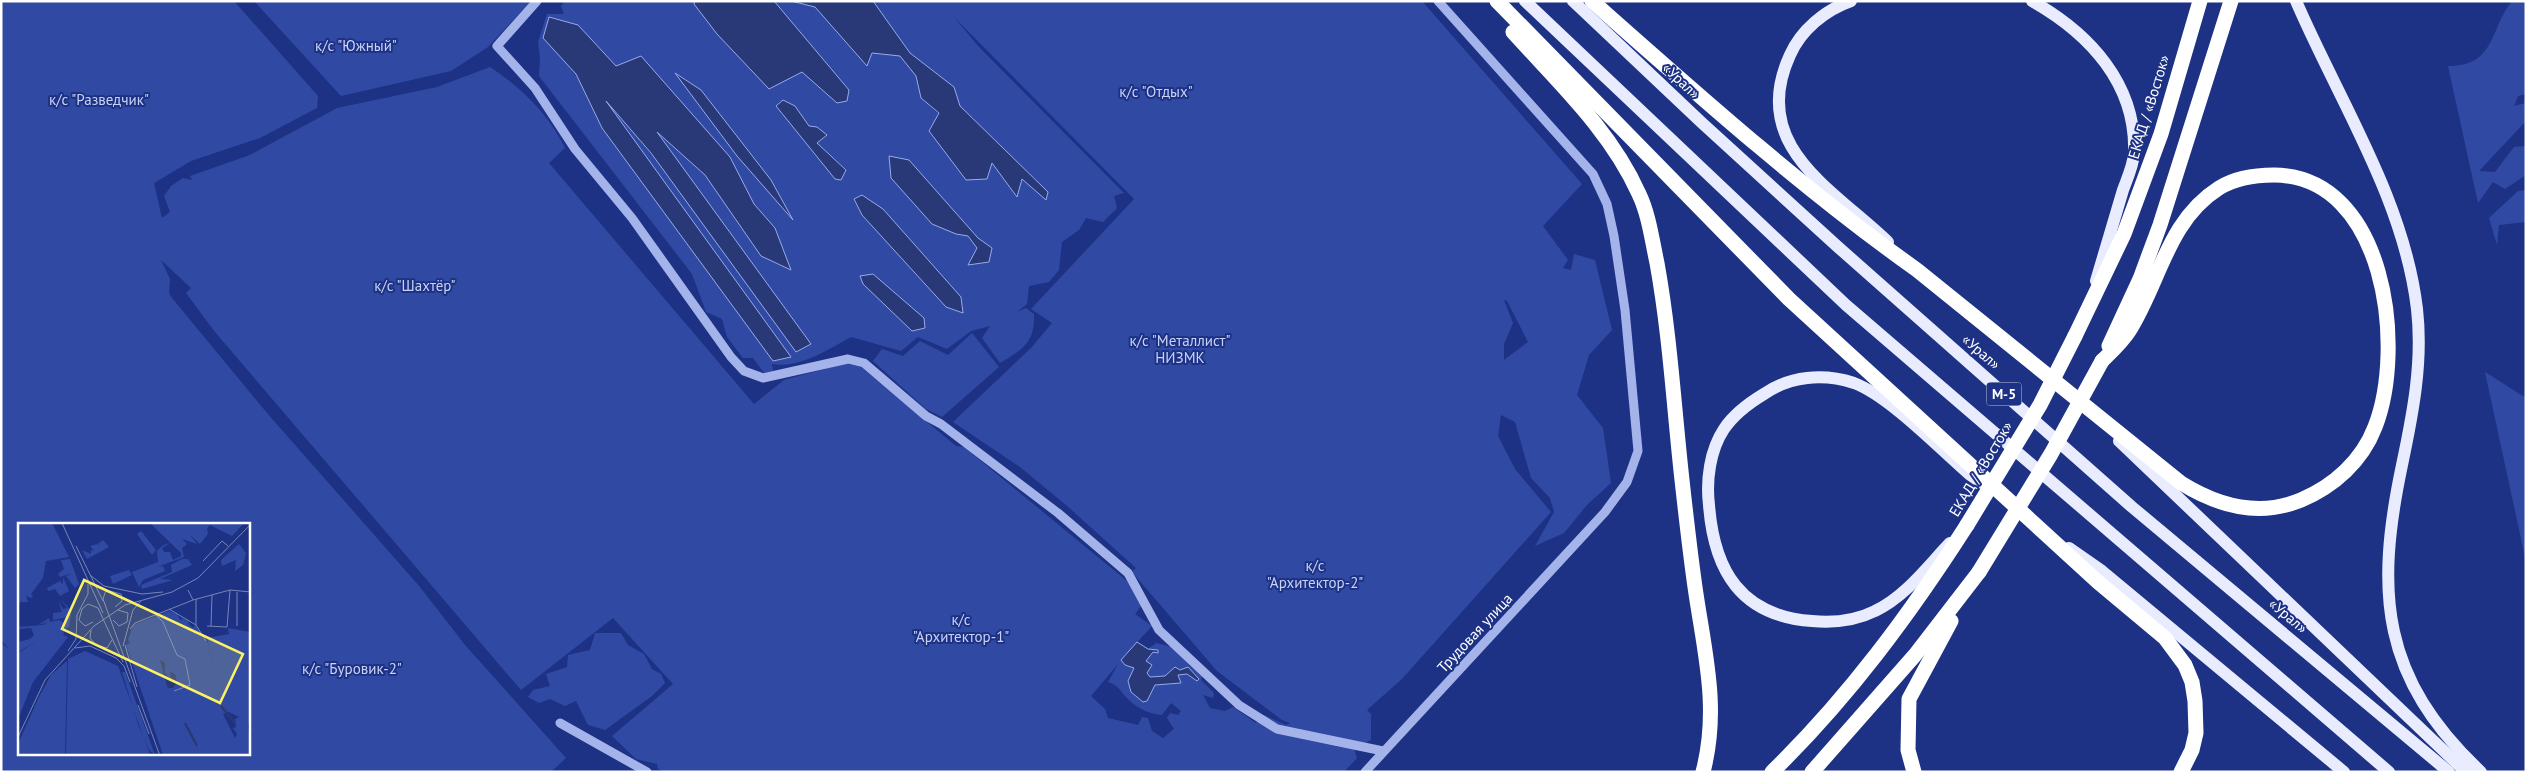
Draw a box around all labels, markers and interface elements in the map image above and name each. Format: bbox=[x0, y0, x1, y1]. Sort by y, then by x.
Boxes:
park label: к/с "Южный" bbox=[315, 36, 397, 55]
street label: ЕКАД / «Восток» bbox=[2124, 53, 2173, 161]
street label: «Урал» bbox=[1658, 58, 1704, 103]
park label: к/с "Отдых" bbox=[1119, 82, 1193, 101]
park label: к/с "Разведчик" bbox=[49, 90, 149, 109]
park label: к/с "Шахтёр" bbox=[374, 276, 456, 295]
street label: «Урал» bbox=[1958, 330, 2005, 374]
park label: к/с "Металлист" НИЗМК bbox=[1130, 331, 1230, 367]
road number: М-5 bbox=[1986, 382, 2022, 406]
street label: ЕКАД / «Восток» bbox=[1945, 418, 2016, 520]
inset map bbox=[18, 523, 250, 756]
park label: к/с "Архитектор-2" bbox=[1267, 556, 1363, 592]
street label: Трудовая улица bbox=[1433, 589, 1516, 676]
street label: «Урал» bbox=[2265, 594, 2312, 637]
park label: к/с "Архитектор-1" bbox=[913, 610, 1009, 646]
park label: к/с "Буровик-2" bbox=[302, 659, 402, 678]

